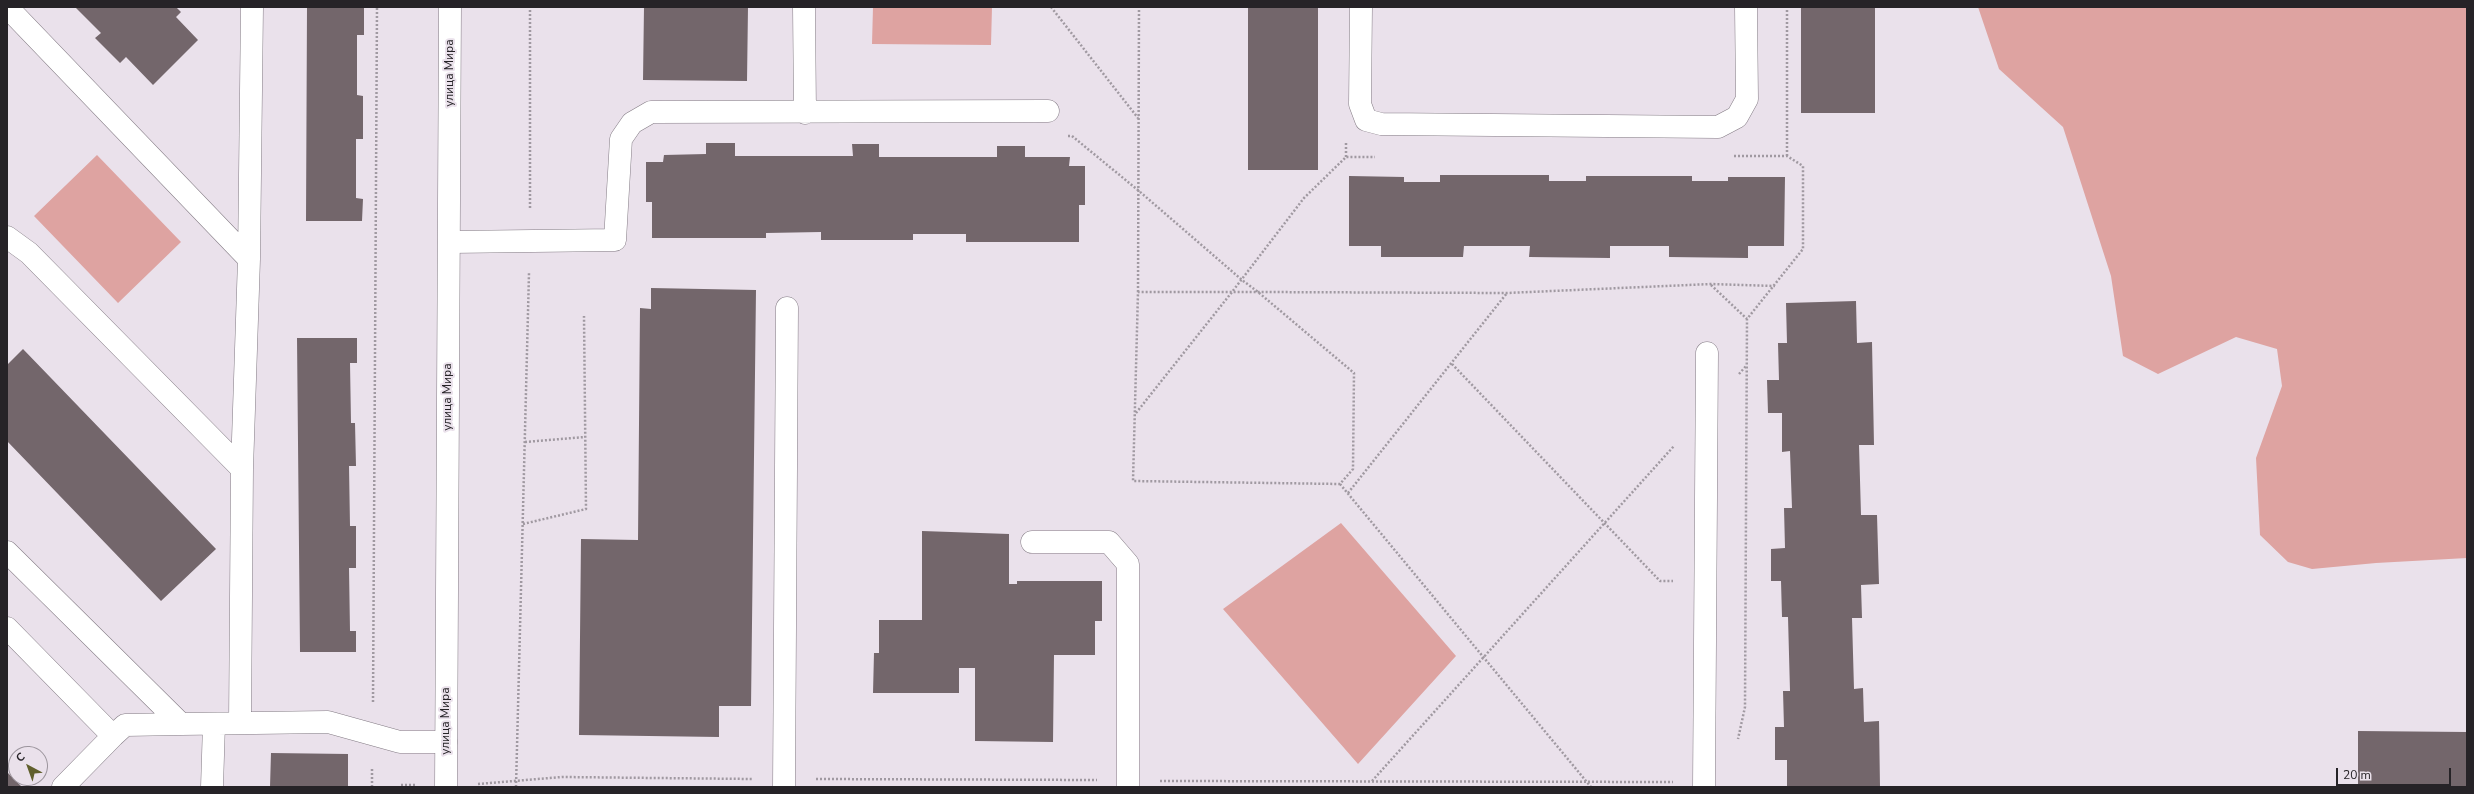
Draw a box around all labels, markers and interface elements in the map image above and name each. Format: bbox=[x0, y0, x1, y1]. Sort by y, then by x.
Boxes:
street label: улица Мира bbox=[443, 39, 457, 107]
street label: улица Мира bbox=[441, 363, 455, 431]
street label: улица Мира bbox=[439, 687, 453, 755]
north arrow bbox=[8, 746, 48, 786]
text: С bbox=[13, 749, 28, 765]
scale bar bbox=[2338, 760, 2453, 786]
text: 20 m bbox=[2343, 767, 2371, 783]

